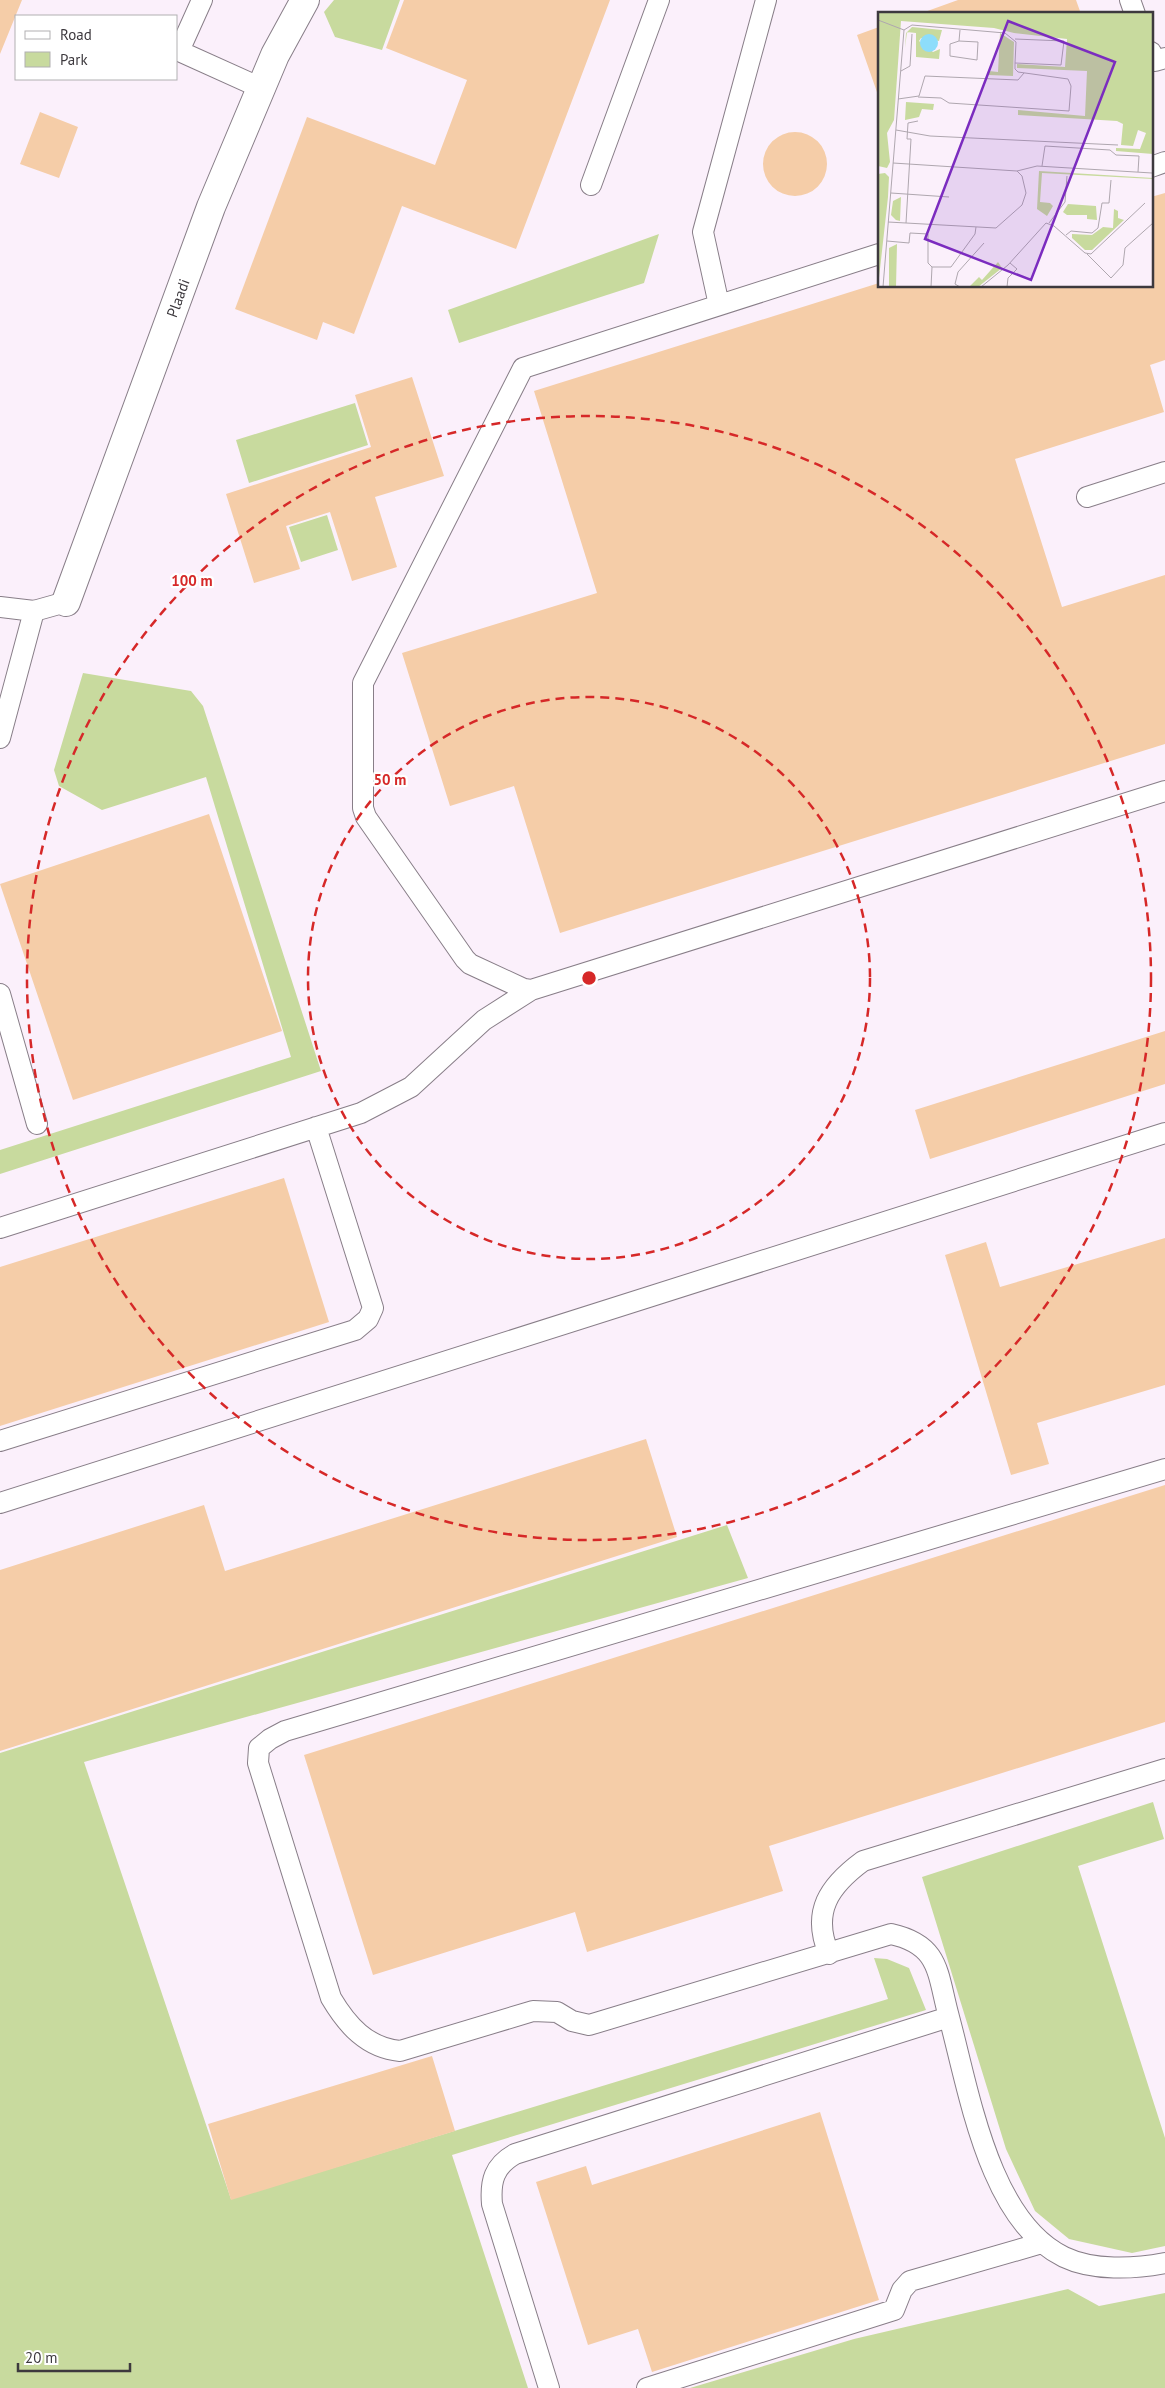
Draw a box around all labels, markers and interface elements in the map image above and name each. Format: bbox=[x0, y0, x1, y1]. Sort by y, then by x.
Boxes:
inset map bbox=[878, 12, 1152, 288]
legend bbox=[15, 15, 178, 80]
text: Road bbox=[60, 25, 92, 44]
text: Park bbox=[60, 50, 88, 69]
street label: Plaadi bbox=[162, 276, 194, 320]
text: 100 m bbox=[171, 571, 213, 590]
text: 50 m bbox=[374, 770, 406, 789]
centre of rings bbox=[580, 969, 598, 987]
scale bar bbox=[18, 2340, 130, 2372]
text: 20 m bbox=[25, 2348, 58, 2367]

